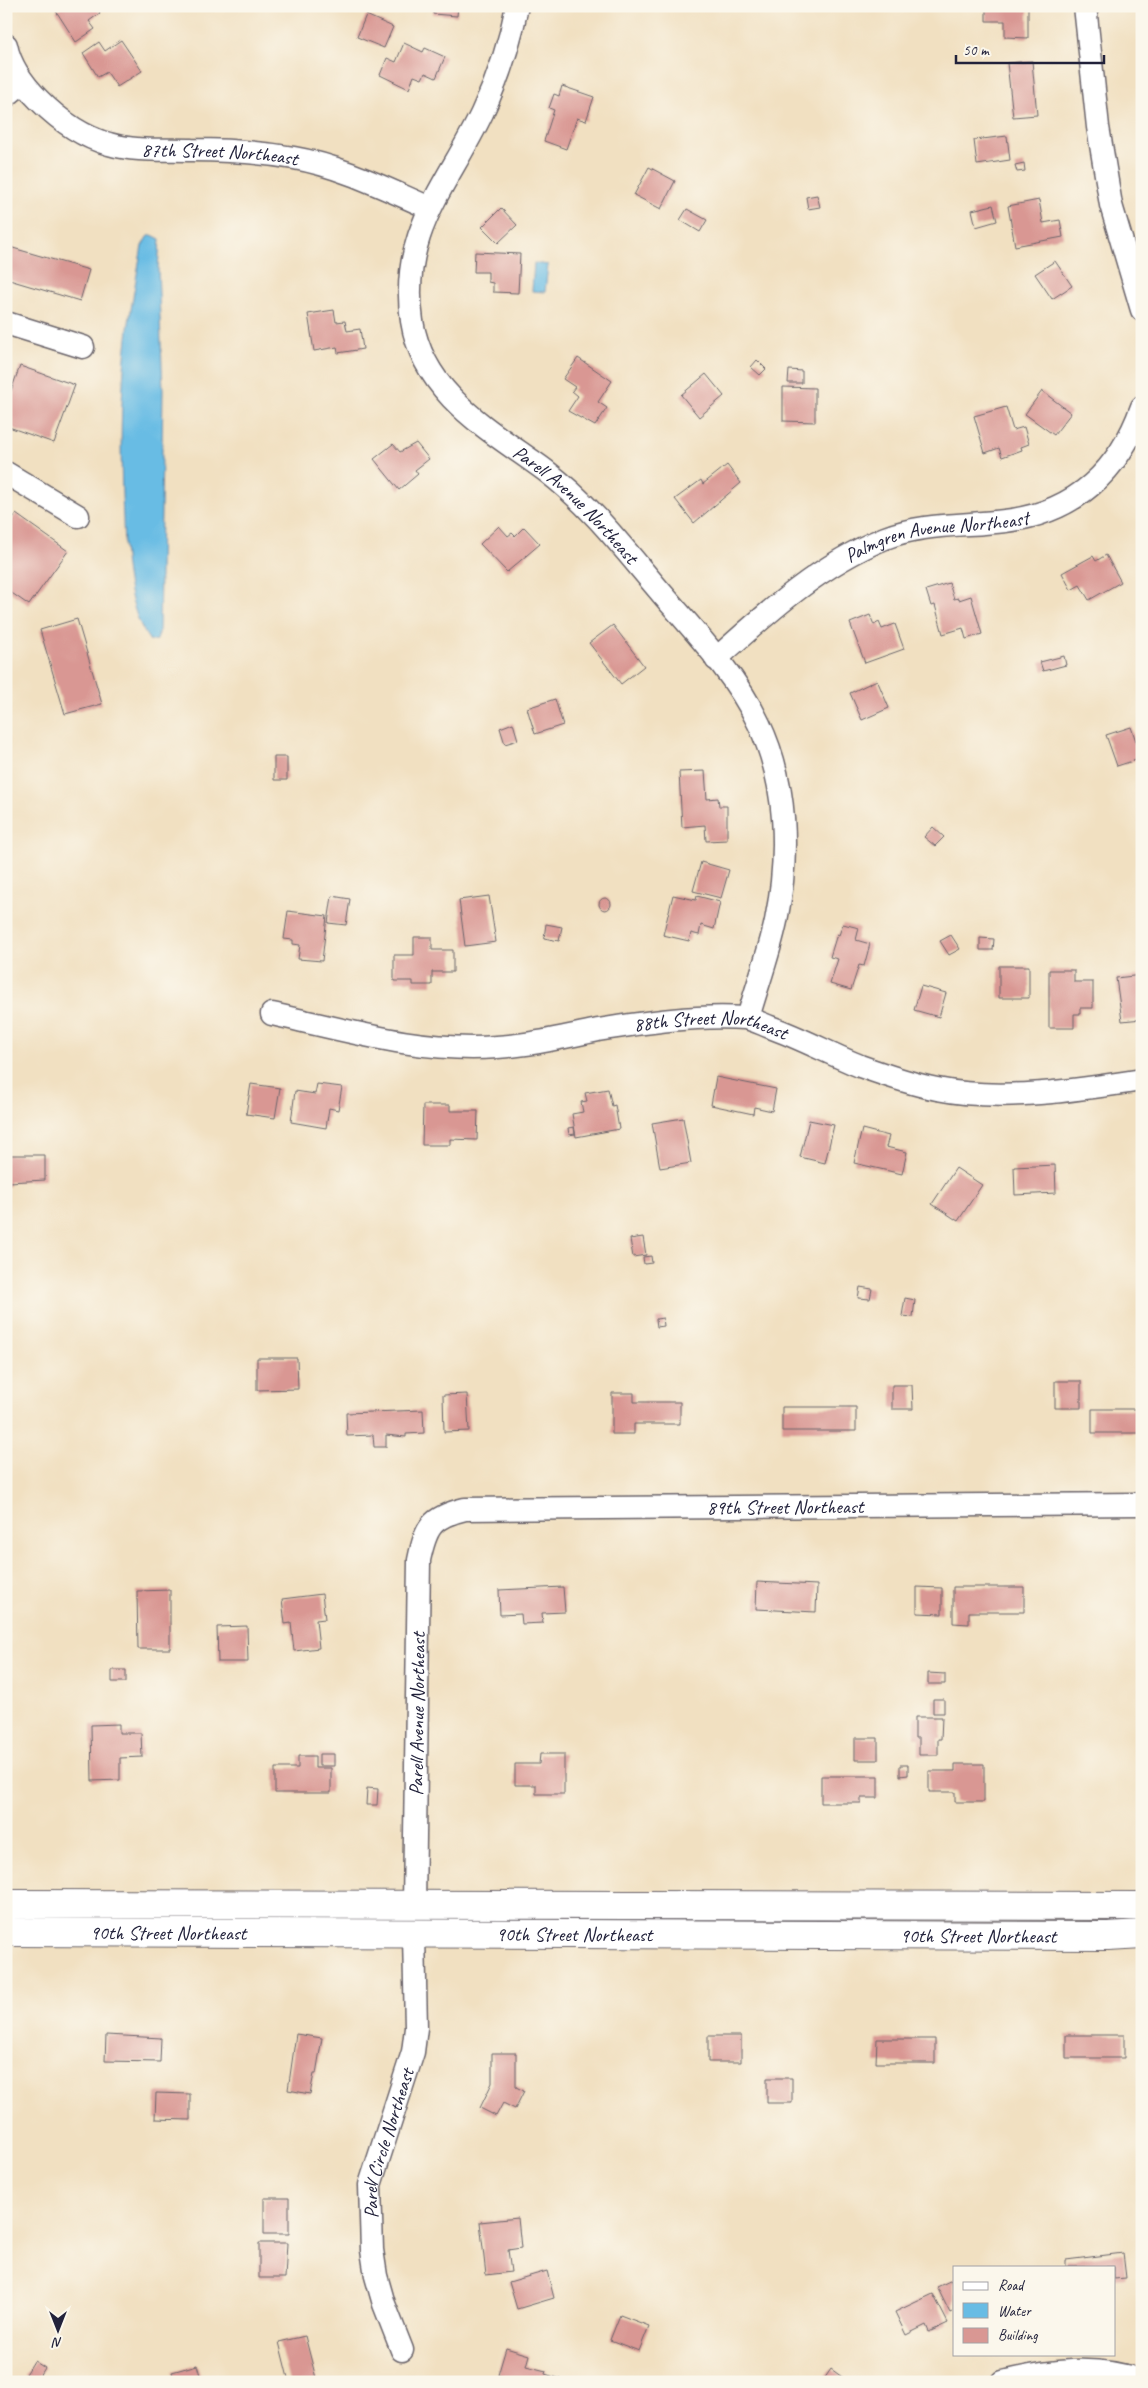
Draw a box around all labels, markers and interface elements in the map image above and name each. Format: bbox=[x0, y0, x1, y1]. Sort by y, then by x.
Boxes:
scale bar bbox=[956, 32, 1103, 64]
text: 50 m bbox=[963, 41, 990, 60]
street label: 87th Street Northeast bbox=[141, 137, 302, 172]
street label: Parell Avenue Northeast bbox=[508, 440, 645, 571]
street label: Palmgren Avenue Northeast bbox=[840, 504, 1034, 568]
street label: 88th Street Northeast bbox=[632, 1005, 794, 1046]
street label: 89th Street Northeast bbox=[707, 1494, 866, 1520]
street label: Parell Avenue Northeast bbox=[404, 1630, 431, 1796]
street label: 90th Street Northeast bbox=[90, 1920, 249, 1946]
street label: 90th Street Northeast bbox=[496, 1922, 655, 1947]
street label: 90th Street Northeast bbox=[900, 1923, 1059, 1949]
street label: Parell Circle Northeast bbox=[358, 2063, 421, 2219]
legend bbox=[953, 2266, 1116, 2356]
text: Road bbox=[998, 2276, 1025, 2295]
text: Water bbox=[998, 2302, 1032, 2321]
north arrow bbox=[32, 2306, 82, 2356]
text: Building bbox=[998, 2326, 1038, 2345]
text: N bbox=[51, 2334, 62, 2351]

